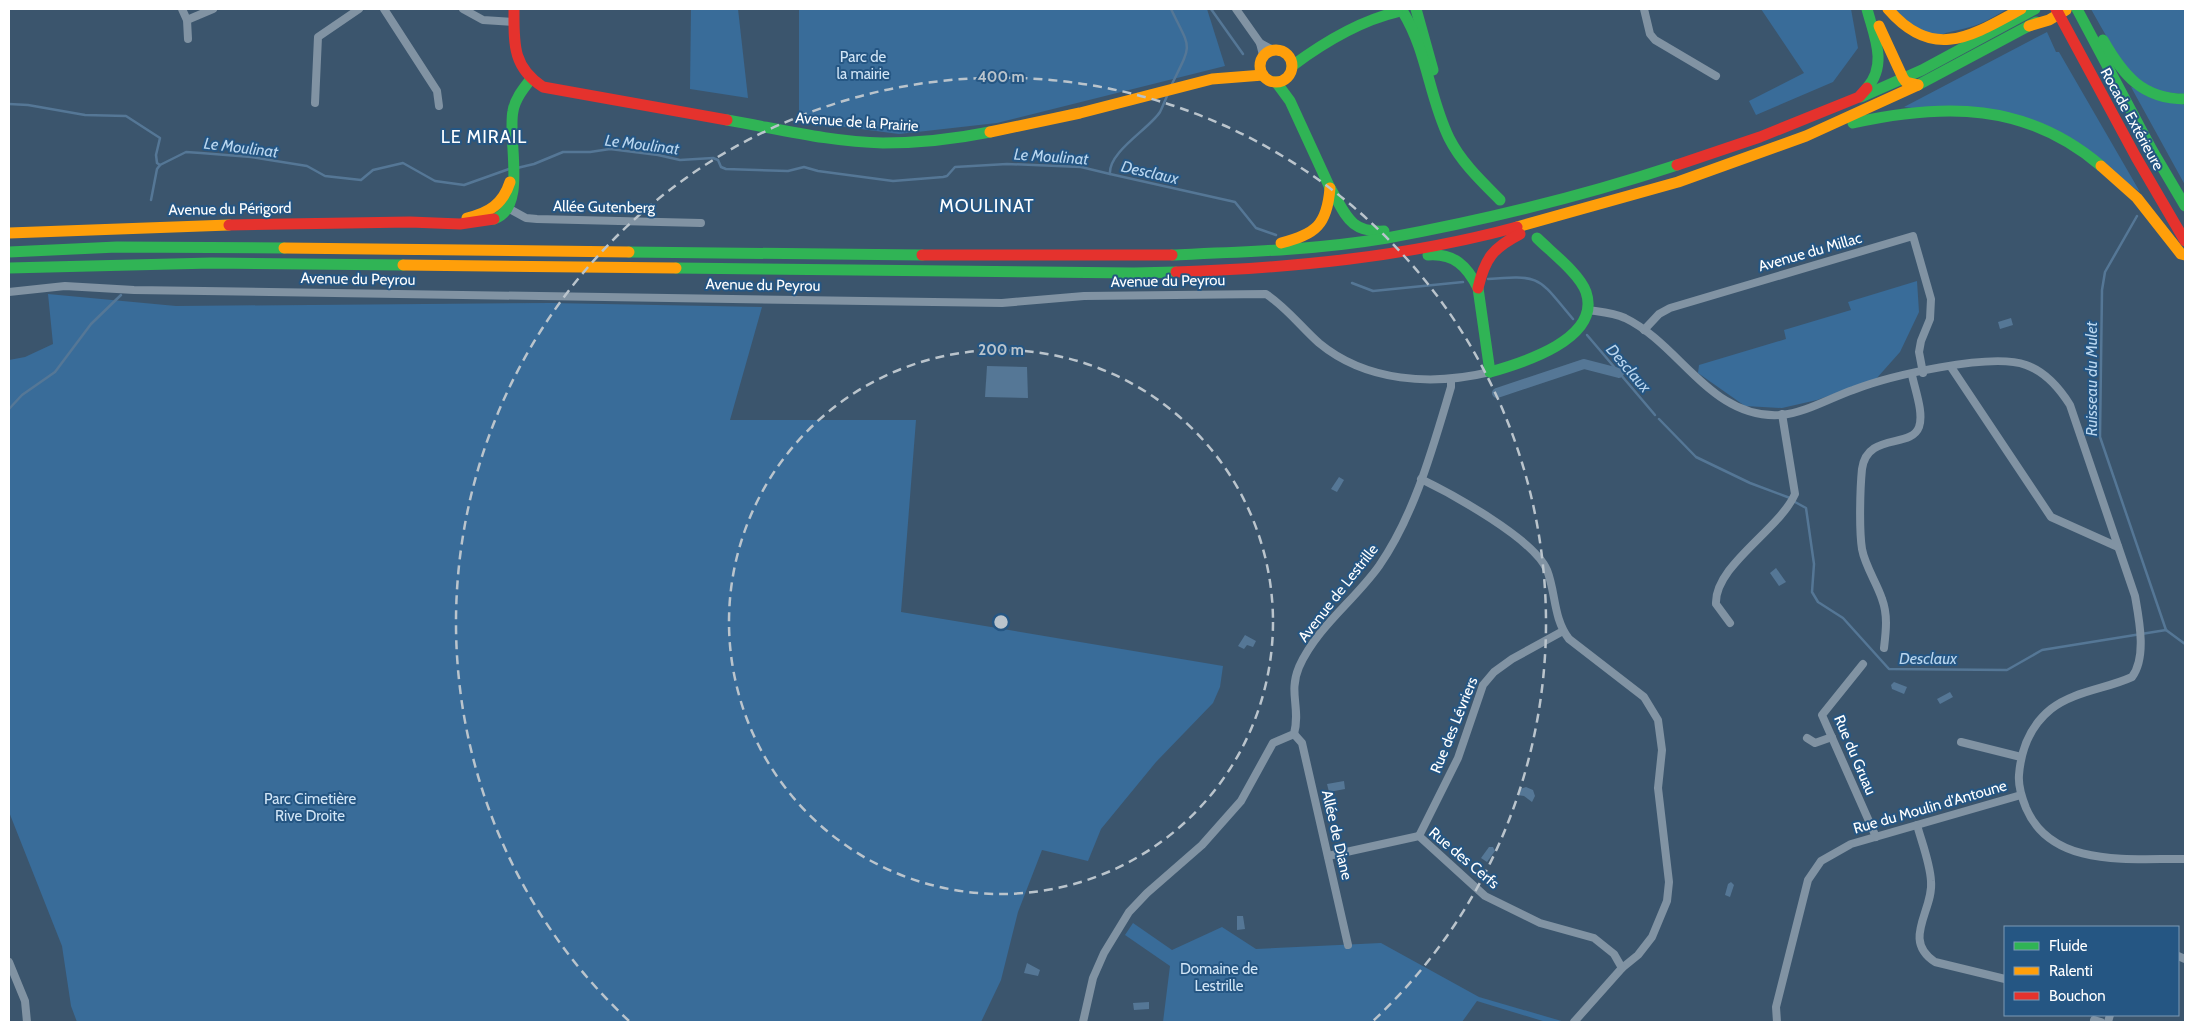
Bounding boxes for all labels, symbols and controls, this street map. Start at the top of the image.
park label: Parc de la mairie [836,48,890,83]
street label: Rocade Extérieure [2096,65,2168,174]
text: 400 m [978,68,1024,86]
street label: Avenue de la Prairie [795,109,920,135]
district label: LE MIRAIL [441,126,527,148]
water label: Le Moulinat [604,131,681,159]
water label: Le Moulinat [203,134,280,162]
water label: Le Moulinat [1013,144,1090,169]
water label: Desclaux [1119,157,1181,189]
district label: MOULINAT [939,195,1035,217]
street label: Allée Gutenberg [553,197,656,217]
street label: Avenue du Périgord [168,199,292,219]
street label: Avenue du Millac [1756,229,1864,275]
street label: Avenue du Peyrou [300,269,416,289]
street label: Avenue du Peyrou [1110,271,1226,291]
street label: Avenue du Peyrou [705,275,821,295]
water label: Ruisseau du Mulet [2082,320,2101,436]
water label: Desclaux [1602,340,1656,397]
text: 200 m [978,341,1024,359]
street label: Avenue de Lestrille [1294,540,1382,646]
centre of rings [992,613,1010,631]
water label: Desclaux [1899,649,1958,668]
street label: Rue des Lévriers [1426,674,1482,776]
street label: Rue du Gruau [1830,712,1880,798]
street label: Rue du Moulin d'Antoune [1851,776,2009,838]
street label: Allée de Diane [1318,788,1356,882]
park label: Parc Cimetière Rive Droite [264,790,356,825]
street label: Rue des Cerfs [1425,823,1503,893]
legend [2004,926,2179,1016]
text: Fluide [2049,937,2088,955]
park label: Domaine de Lestrille [1180,960,1258,995]
text: Ralenti [2049,962,2093,980]
text: Bouchon [2049,987,2106,1005]

